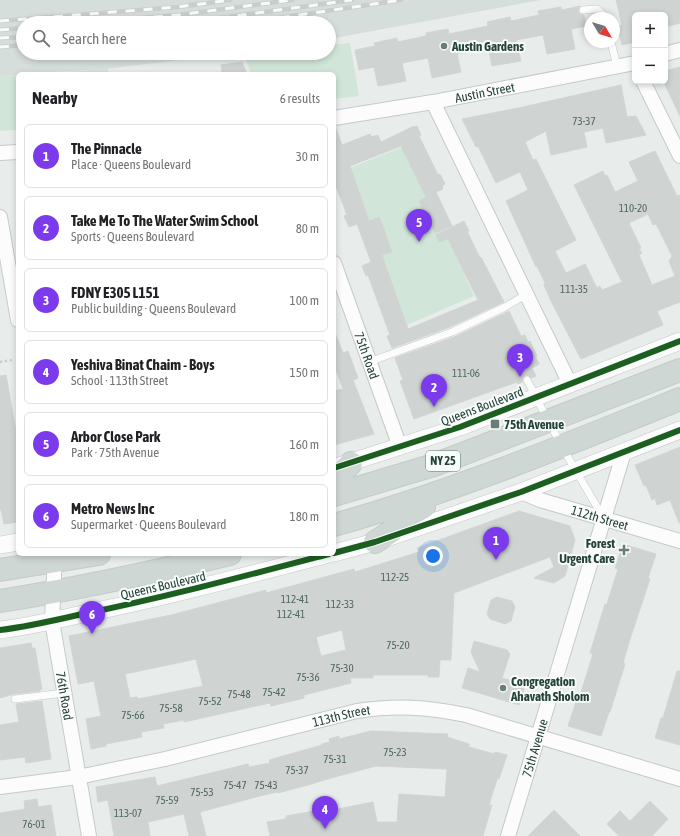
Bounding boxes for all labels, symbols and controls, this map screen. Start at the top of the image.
north arrow [584,12,620,48]
map controls [632,12,668,84]
button: + [632,12,668,48]
search box [16,16,336,60]
icon: search [30,27,52,49]
text: Search here [62,30,127,47]
place label: Austin Gardens [451,39,524,54]
marker: Austin Gardens [439,41,449,51]
button: − [632,48,668,84]
street label: Austin Street [454,79,516,106]
text: Nearby [32,88,78,108]
text: 6 results [280,91,320,106]
house number: 73-37 [572,115,596,127]
text: The Pinnacle [71,140,142,157]
text: 1 [43,149,49,164]
text: 30 m [296,149,319,164]
text: Place · Queens Boulevard [71,157,191,172]
house number: 110-20 [619,202,647,214]
pin: 5 [406,209,432,242]
text: Take Me To The Water Swim School [71,212,258,229]
text: 2 [43,221,49,236]
text: 80 m [296,221,319,236]
text: Sports · Queens Boulevard [71,229,194,244]
house number: 111-35 [560,283,588,295]
text: FDNY E305 L151 [71,284,160,301]
text: 3 [43,293,49,308]
text: 100 m [290,293,319,308]
text: Public building · Queens Boulevard [71,301,236,316]
street label: 75th Road [351,330,382,381]
pin: 3 [507,344,533,377]
text: Yeshiva Binat Chaim - Boys [71,356,214,373]
text: 4 [43,365,49,380]
text: 150 m [290,365,319,380]
house number: 111-06 [452,367,480,379]
text: School · 113th Street [71,373,168,388]
pin: 2 [421,374,447,407]
street label: Queens Boulevard [439,384,526,429]
place label: 75th Avenue [504,417,564,432]
marker: 75th Avenue [489,418,501,430]
text: Arbor Close Park [71,428,160,445]
text: 5 [43,437,49,452]
text: 160 m [290,437,319,452]
text: Park · 75th Avenue [71,445,159,460]
road number: NY 25 [426,451,460,471]
text: Metro News Inc [71,500,154,517]
street label: 112th Street [569,503,630,534]
text: 6 [43,509,49,524]
text: 180 m [290,509,319,524]
text: Supermarket · Queens Boulevard [71,517,227,532]
pin: 1 [483,527,509,560]
place label: Forest Urgent Care [559,536,615,566]
marker: Forest Urgent Care [618,544,630,556]
your location [423,546,443,566]
street label: Queens Boulevard [119,568,207,603]
house number: 112-25 [381,571,409,583]
house number: 112-41 [281,593,309,605]
house number: 112-33 [326,598,354,610]
pin: 6 [79,601,105,634]
house number: 112-41 [277,608,305,620]
house number: 75-20 [386,639,410,651]
house number: 75-30 [330,662,354,674]
street label: 76th Road [53,671,76,721]
house number: 75-36 [296,671,320,683]
place label: Congregation Ahavath Sholom [510,674,589,704]
marker: Congregation Ahavath Sholom [498,683,508,693]
house number: 75-42 [262,686,286,698]
house number: 75-48 [227,688,251,700]
house number: 75-52 [198,695,222,707]
house number: 75-58 [159,702,183,714]
street label: 113th Street [311,702,371,730]
house number: 75-66 [121,709,145,721]
street label: 75th Avenue [519,717,551,779]
house number: 75-23 [383,746,407,758]
house number: 75-31 [323,753,347,765]
house number: 75-37 [285,764,309,776]
house number: 75-47 [223,779,247,791]
house number: 75-43 [254,779,278,791]
house number: 75-53 [190,786,214,798]
house number: 75-59 [155,794,179,806]
pin: 4 [312,796,338,829]
house number: 113-07 [114,807,142,819]
house number: 76-01 [22,818,46,830]

